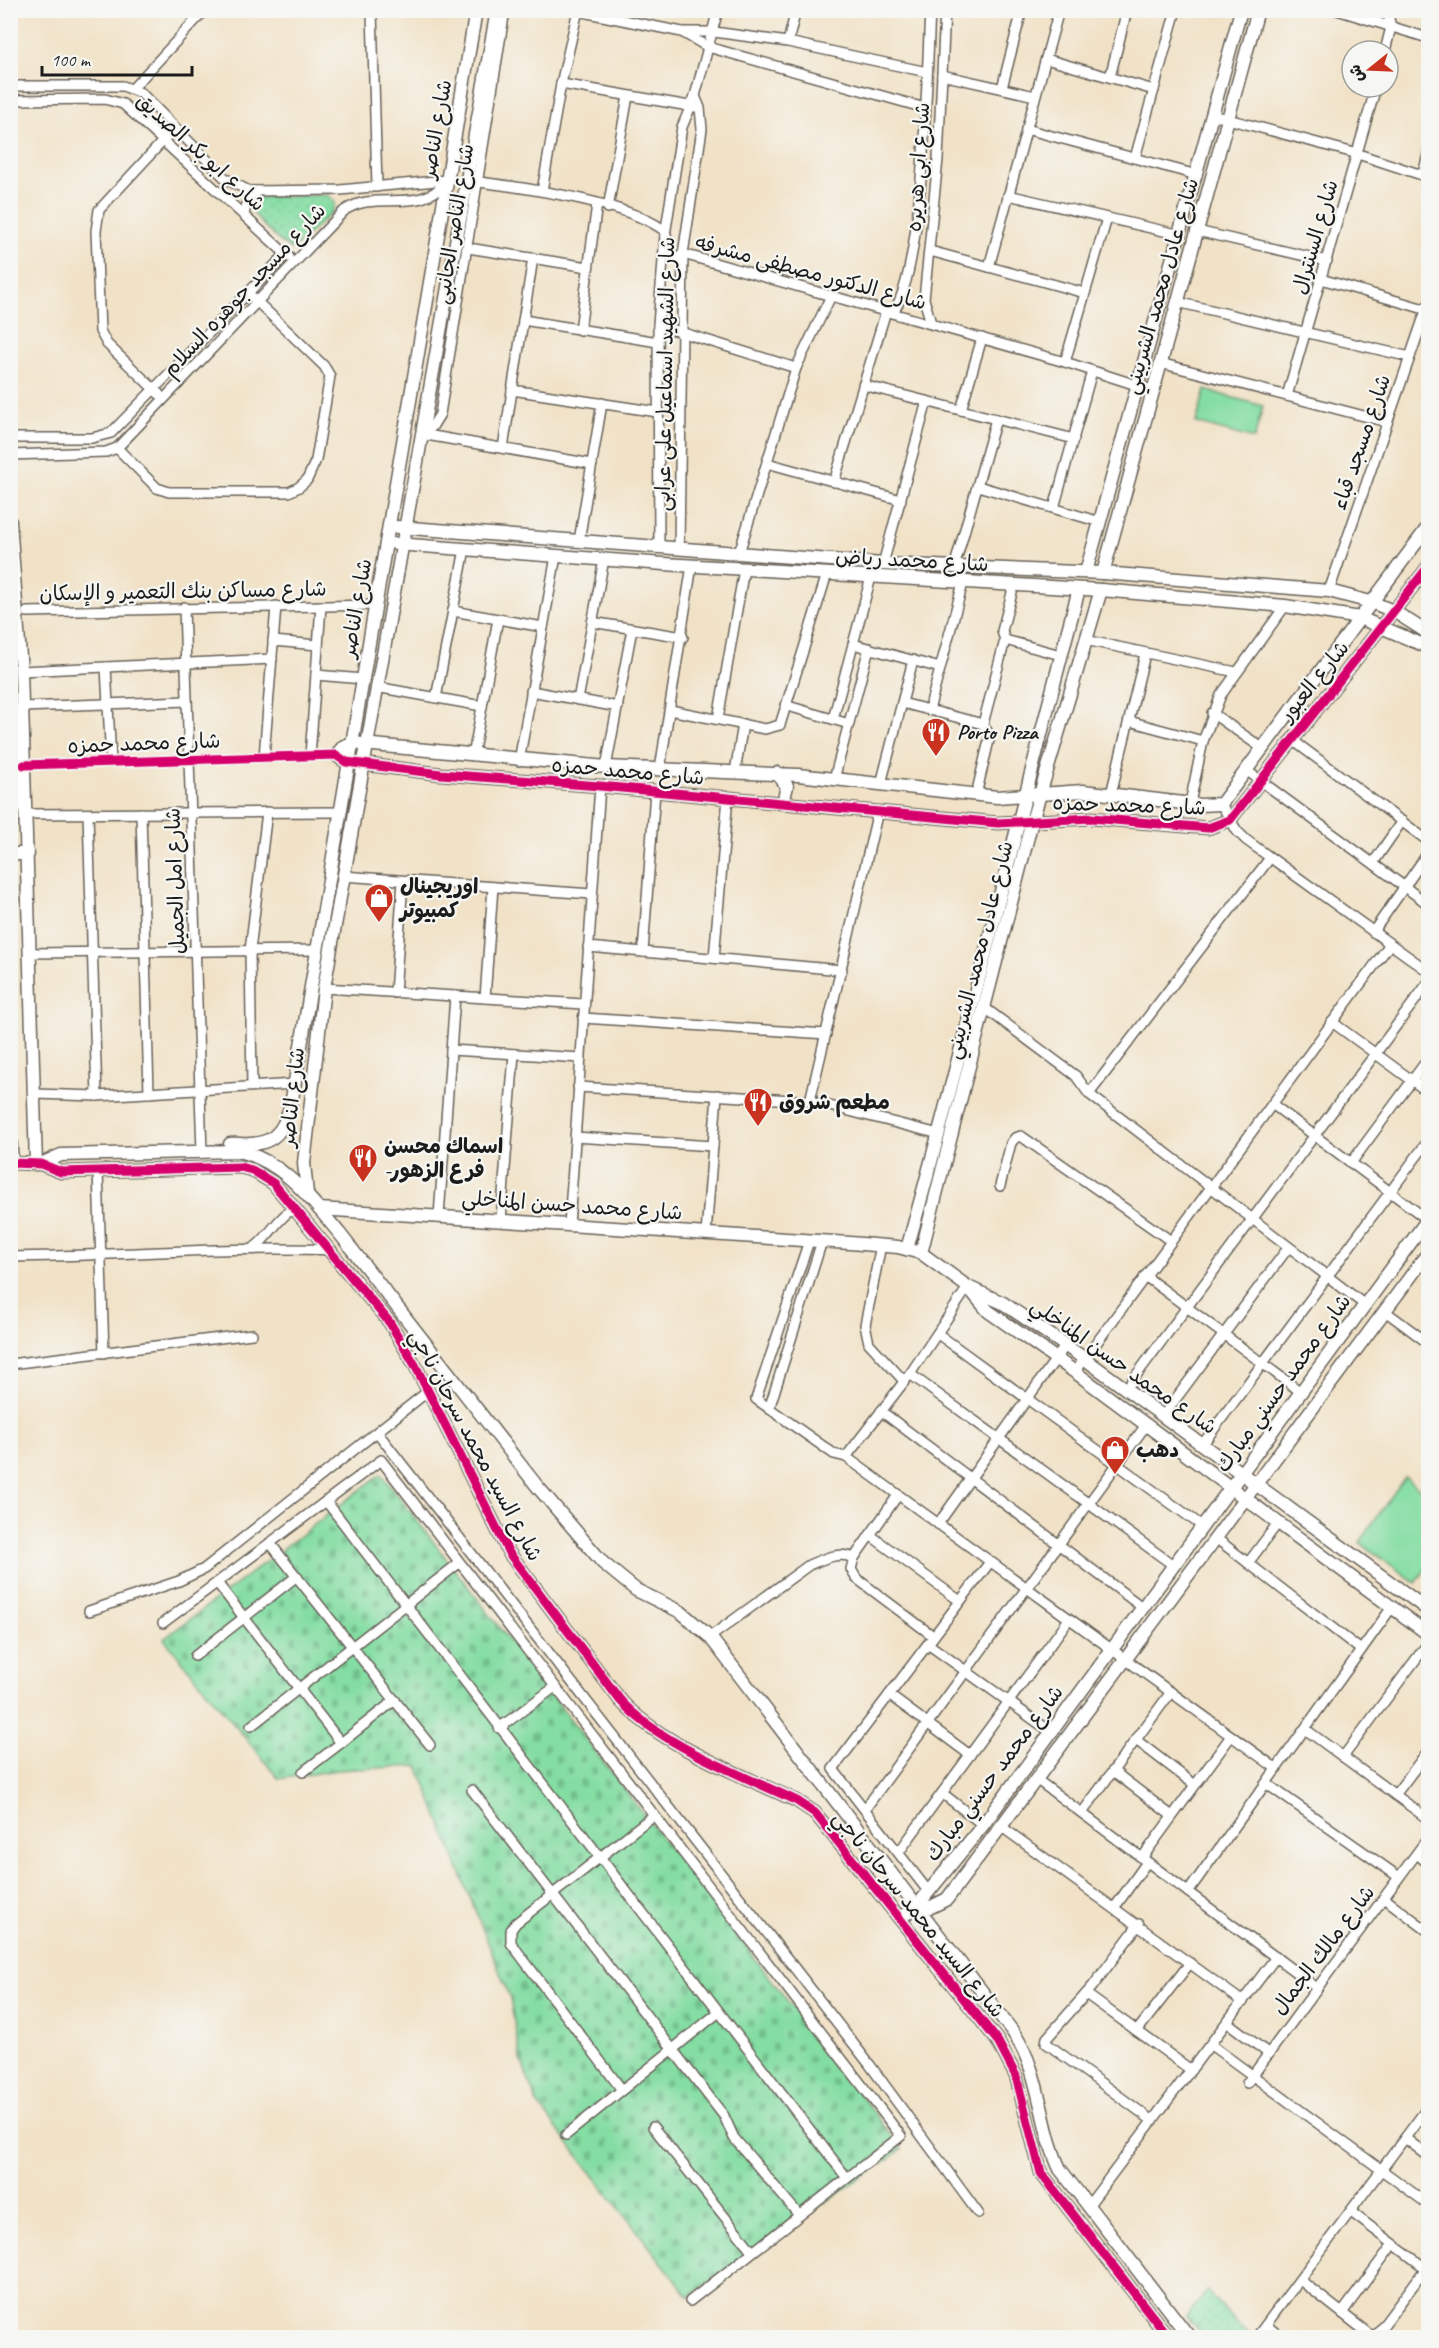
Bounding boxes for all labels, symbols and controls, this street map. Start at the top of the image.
scale bar [42,39,192,77]
north arrow [1340,39,1400,99]
text: 100 m [51,49,92,71]
text: ش [1344,62,1369,85]
street label: شارع الناصر [414,78,459,183]
street label: شارع ابو بكر الصديق [130,87,271,218]
street label: شارع ابى هريره [901,101,937,233]
street label: شارع الناصر الجانبى [428,142,482,307]
street label: شارع عادل محمد الشربيني [1118,175,1210,399]
street label: شارع السنترال [1286,176,1346,298]
street label: شارع مسجد جوهره السلام [157,198,333,384]
street label: شارع الدكتور مصطفى مشرفه [692,229,929,317]
street label: شارع الشهيد اسماعيل على عرابى [650,236,682,512]
street label: شارع مسجد قباء [1326,371,1398,514]
street label: شارع محمد رياض [835,543,989,579]
street label: شارع الناصر [334,557,379,662]
street label: شارع مساكن بنك التعمير و الإسكان [39,575,327,609]
street label: شارع العبور [1272,635,1356,730]
restaurant icon: Porto Pizza [920,716,952,758]
place label: Porto Pizza [957,719,1039,745]
street label: شارع محمد حمزه [67,727,221,761]
street label: شارع محمد حمزه [550,751,706,793]
street label: شارع محمد حمزه [1052,789,1206,823]
street label: شارع امل الجميل [159,807,193,955]
street label: شارع عادل محمد الشربيني [939,838,1025,1063]
place label: اوريجينال كمبيوتر [398,873,478,924]
shop icon: اوريجينال كمبيوتر [363,882,395,924]
street label: شارع الناصر [274,1046,312,1150]
restaurant icon: مطعم شروق [742,1086,774,1128]
place label: مطعم شروق [779,1089,890,1118]
place label: اسماك محسن -فرع الزهور [384,1133,503,1184]
restaurant icon: اسماك محسن -فرع الزهور [347,1142,379,1184]
street label: شارع محمد حسن المناخلي [460,1184,683,1232]
street label: شارع محمد حسني مبارك [1210,1289,1361,1481]
street label: شارع محمد حسن المناخلي [1022,1292,1222,1445]
street label: شارع السيد محمد سرحان ناجي [398,1325,548,1568]
shop icon: دهب [1099,1434,1131,1476]
place label: دهب [1136,1437,1179,1463]
street label: شارع محمد حسني مبارك [919,1680,1074,1870]
street label: شارع السيد محمد سرحان ناجي [823,1805,1011,2027]
street label: شارع مالك الجمال [1266,1880,1382,2021]

